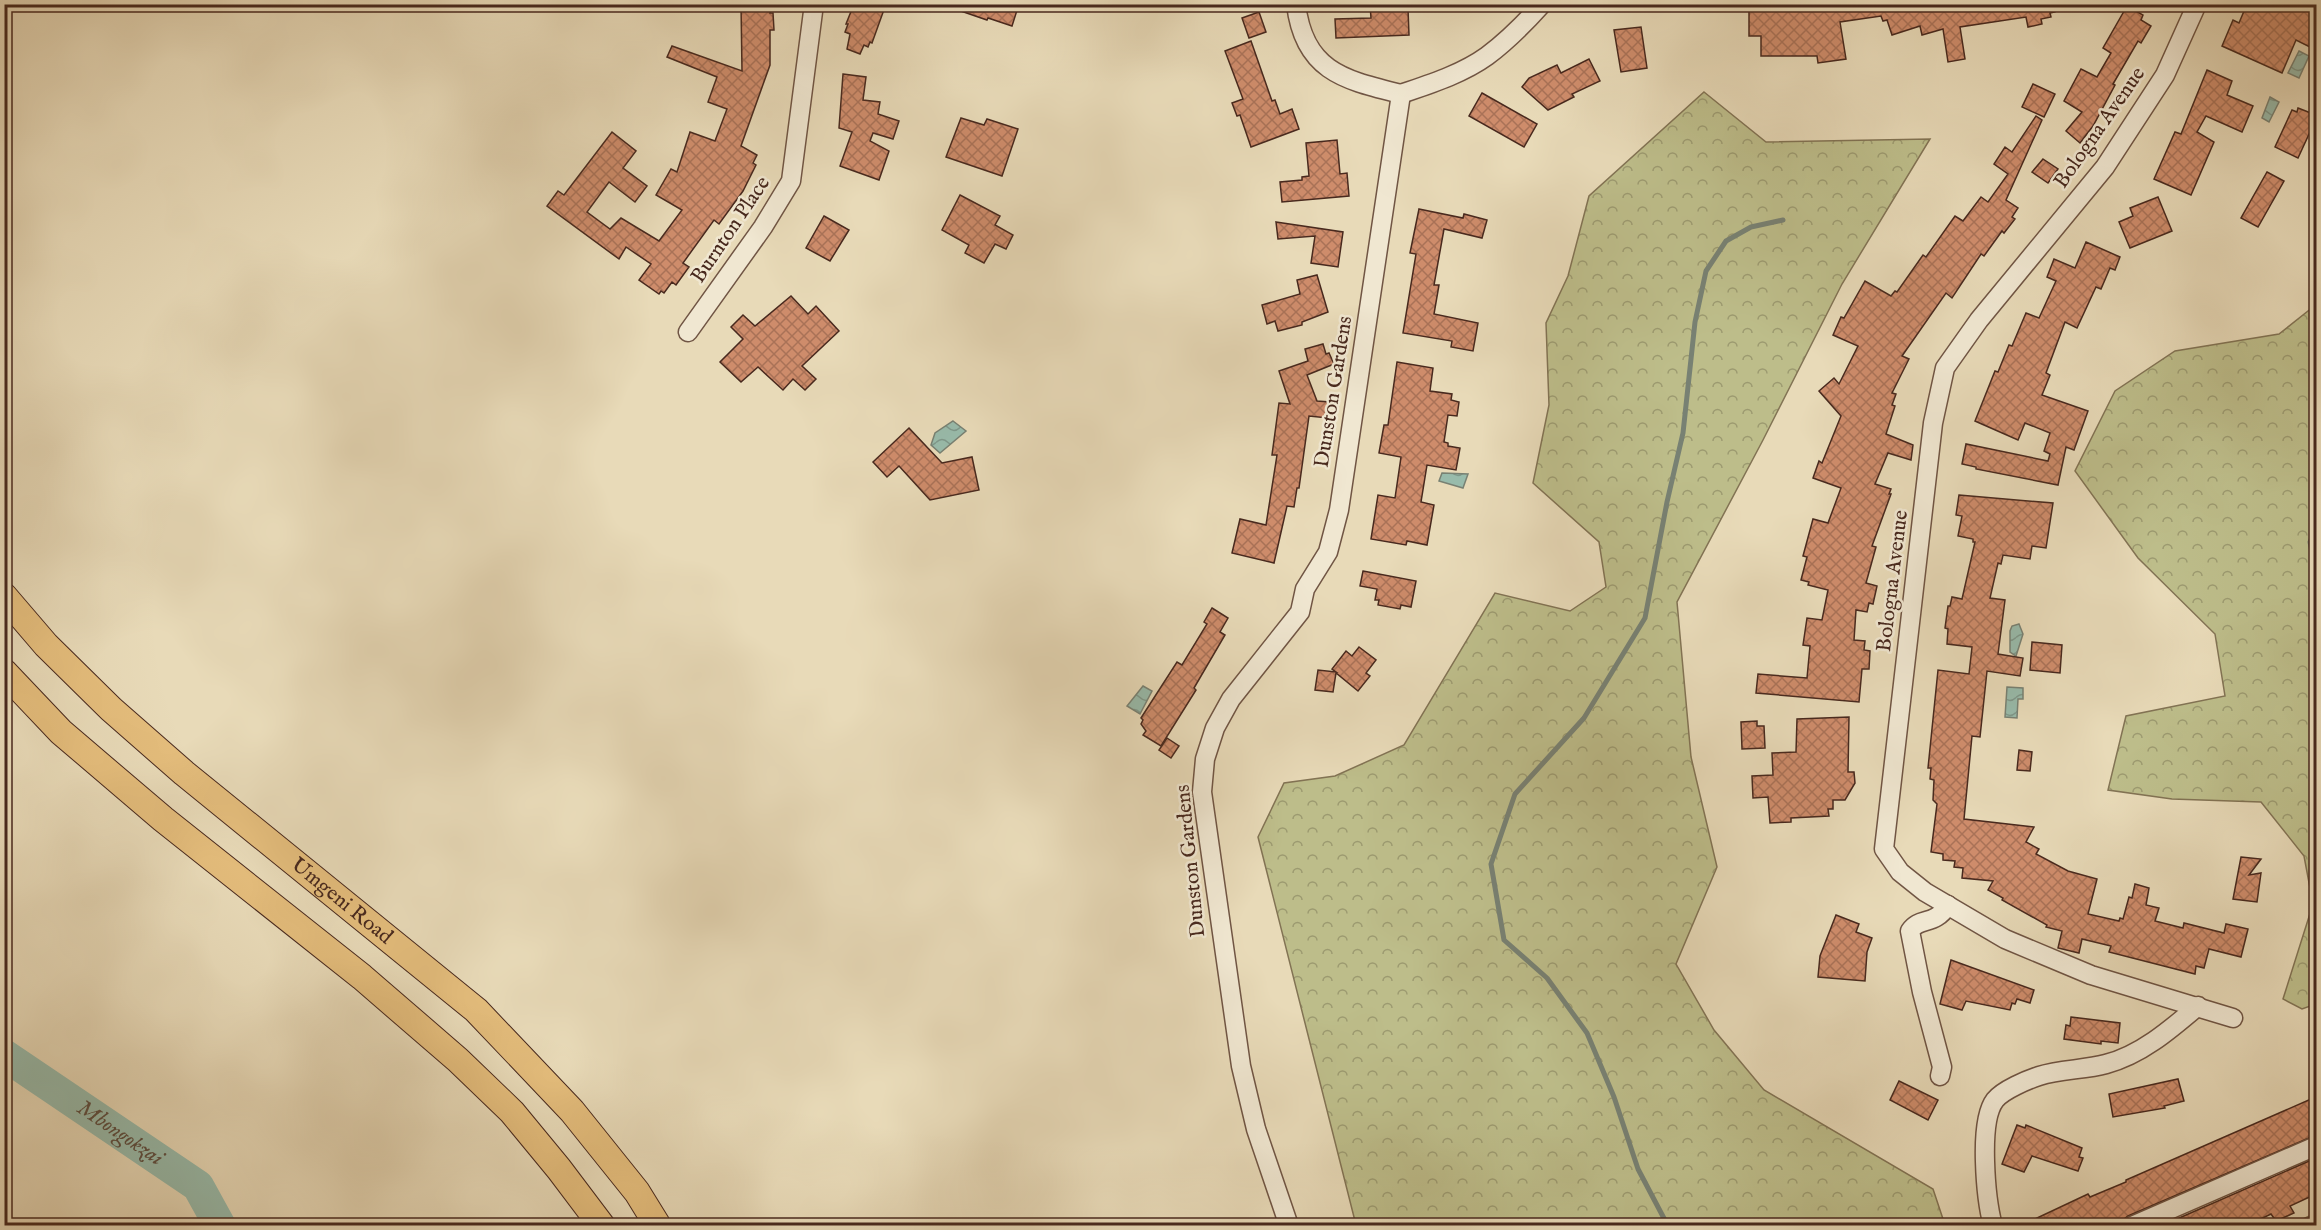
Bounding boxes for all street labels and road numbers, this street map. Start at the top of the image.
street label: Bologna Avenue [2048,62,2152,194]
street label: Burnton Place [685,171,777,289]
street label: Dunston Gardens [1309,314,1359,470]
street label: Bologna Avenue [1871,508,1915,653]
street label: Dunston Gardens [1170,783,1212,939]
street label: Umgeni Road [285,852,399,951]

